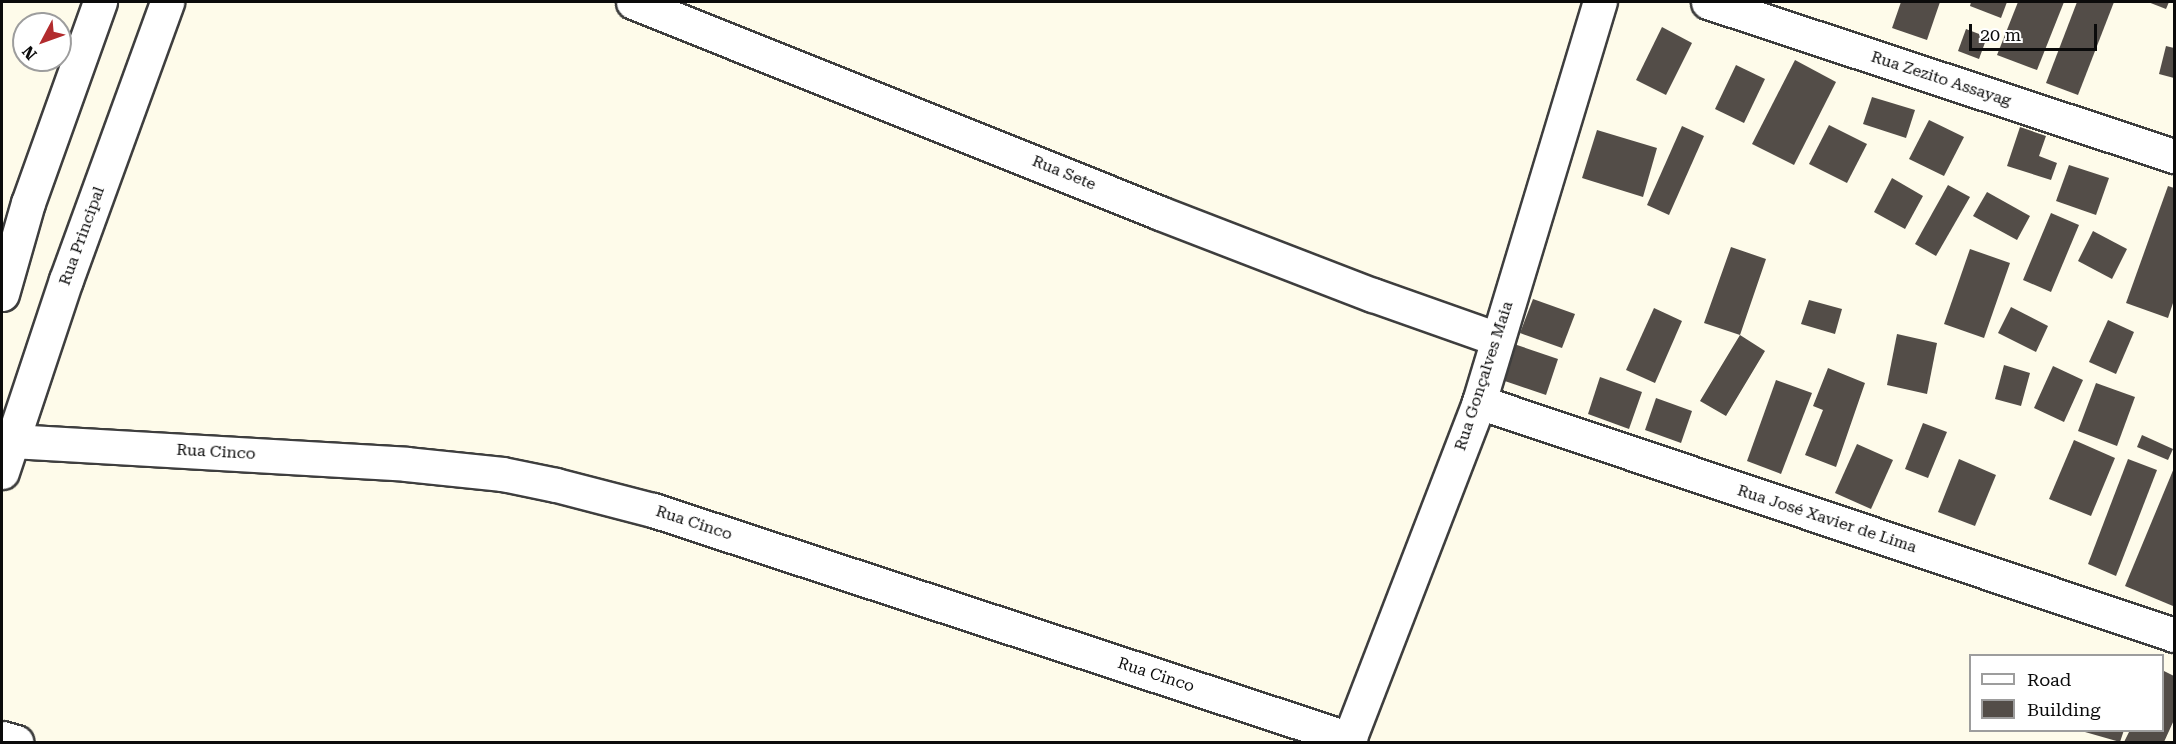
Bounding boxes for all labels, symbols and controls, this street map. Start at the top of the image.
north arrow [12,12,72,72]
scale bar [1972,12,2100,50]
text: 20 m [1980,24,2021,45]
text: N [18,42,41,64]
street label: Rua Zezito Assayag [1869,47,2013,111]
street label: Rua Sete [1029,152,1099,194]
street label: Rua Principal [55,184,109,288]
street label: Rua Gonçalves Maia [1451,299,1517,453]
street label: Rua Cinco [176,440,256,464]
street label: Rua José Xavier de Lima [1735,481,1919,557]
street label: Rua Cinco [653,502,735,544]
street label: Rua Cinco [1115,654,1197,696]
legend [1969,654,2164,732]
text: Road [2027,669,2071,690]
text: Building [2027,699,2101,720]

